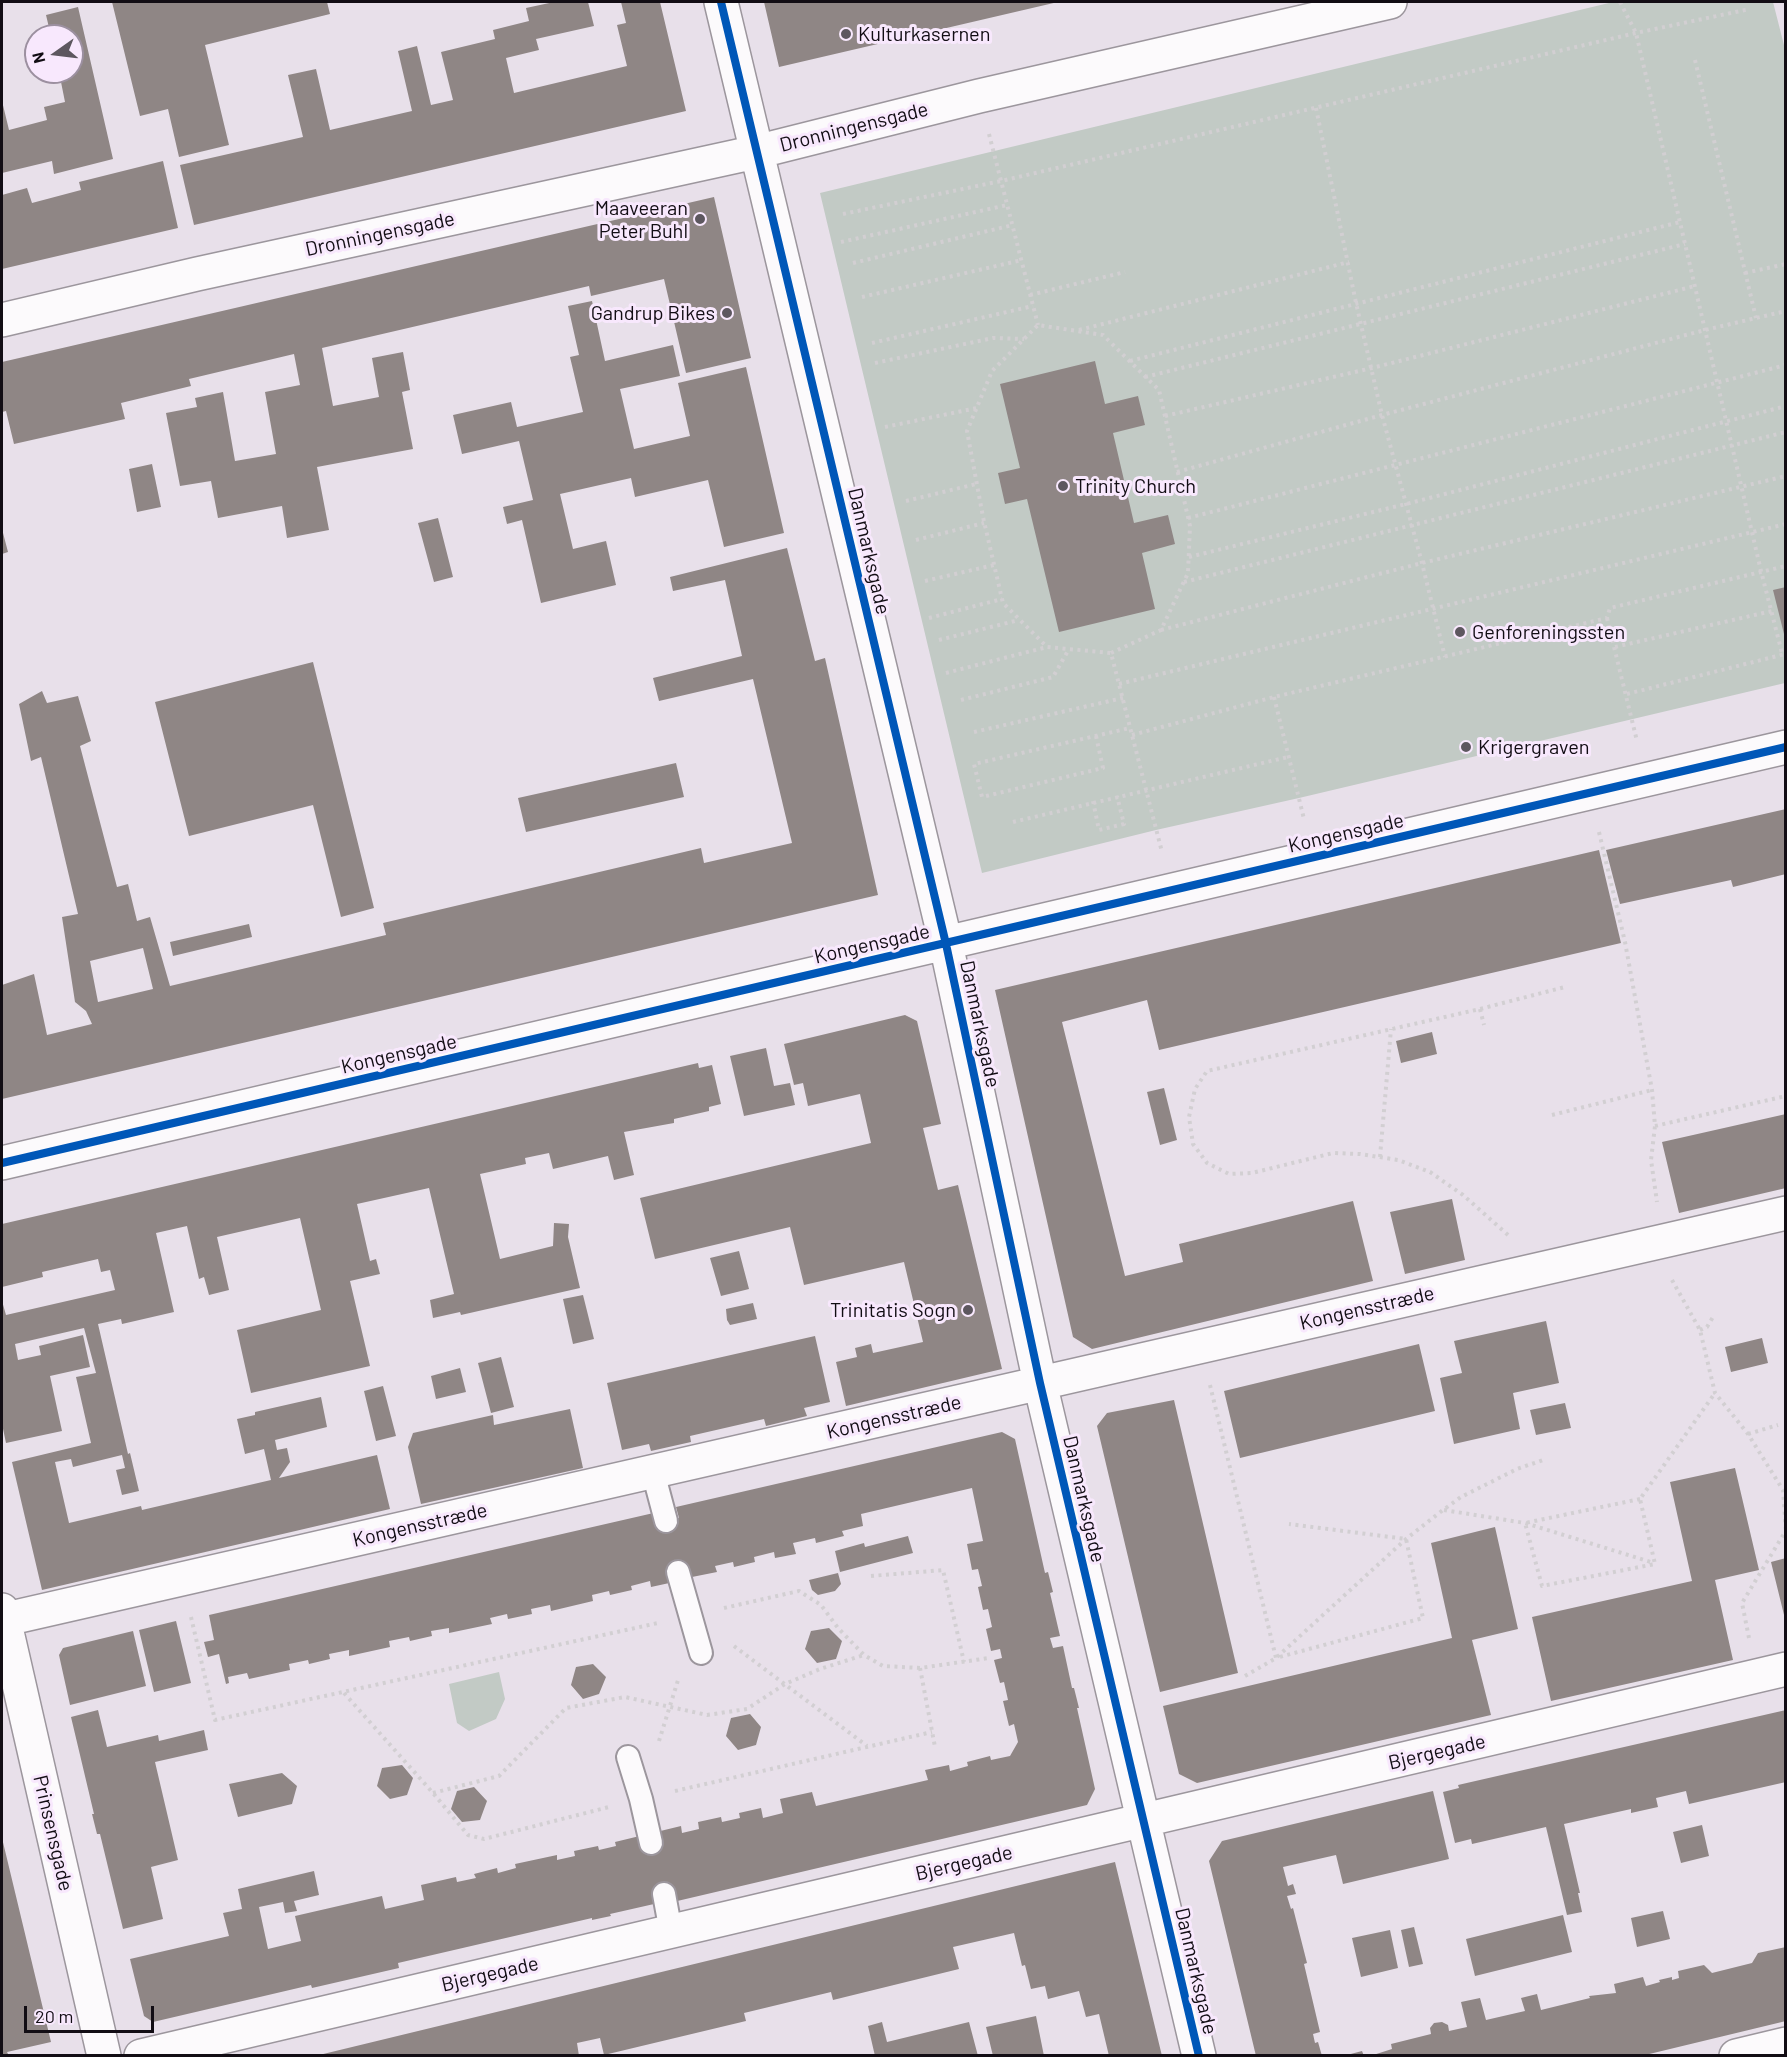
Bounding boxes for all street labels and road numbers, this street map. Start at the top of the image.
street label: Dronningensgade [777,97,931,157]
street label: Dronningensgade [303,206,457,262]
street label: Danmarksgade [843,485,895,617]
street label: Kongensgade [1286,808,1406,858]
street label: Kongensgade [812,919,932,969]
street label: Danmarksgade [955,958,1005,1090]
street label: Kongensgade [339,1029,459,1079]
street label: Kongensstræde [1297,1281,1437,1335]
street label: Kongensstræde [824,1390,964,1444]
street label: Danmarksgade [1058,1433,1110,1565]
street label: Kongensstræde [350,1498,490,1552]
street label: Bjergegade [1386,1729,1488,1775]
street label: Prinsensgade [28,1773,78,1893]
street label: Bjergegade [913,1840,1015,1886]
street label: Danmarksgade [1170,1905,1222,2037]
street label: Bjergegade [439,1951,541,1997]

